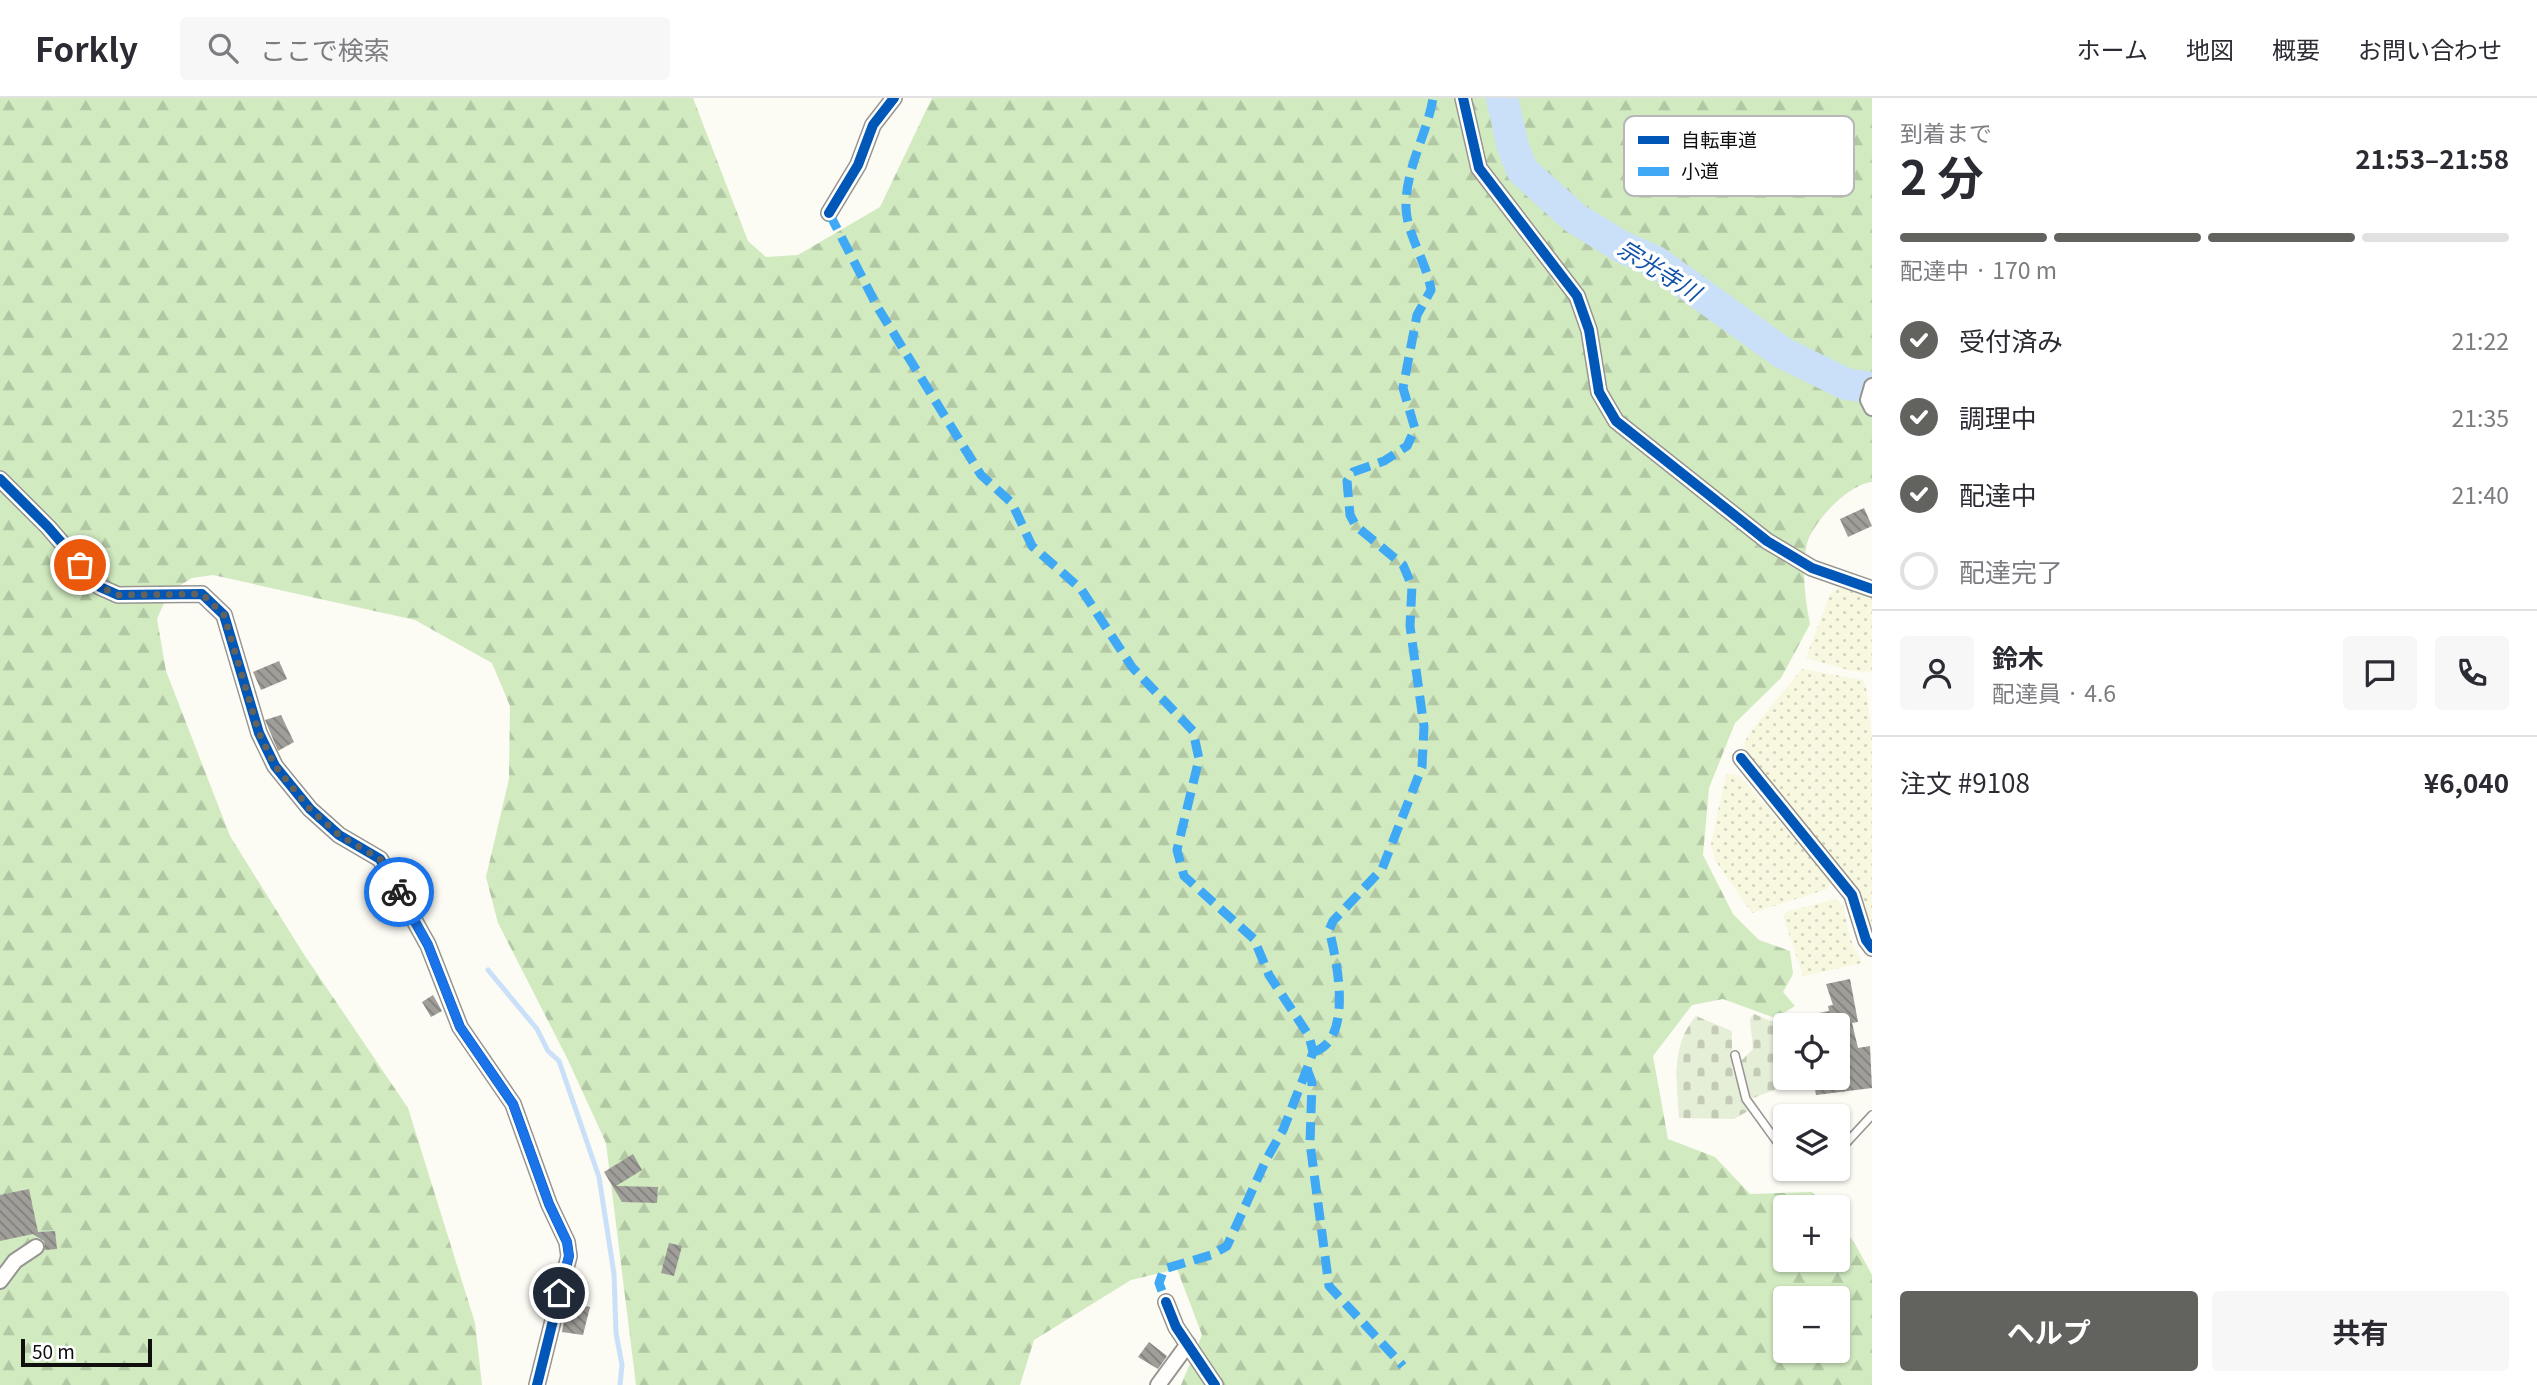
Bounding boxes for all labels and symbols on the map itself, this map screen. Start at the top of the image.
legend [1624,116,1854,196]
text: 自転車道 [1681,125,1757,152]
text: 小道 [1681,156,1719,183]
water label: 宗光寺川 [1612,230,1711,309]
pin [50,535,110,595]
courier [364,857,434,927]
pin [529,1263,589,1323]
scale bar [21,1336,152,1368]

